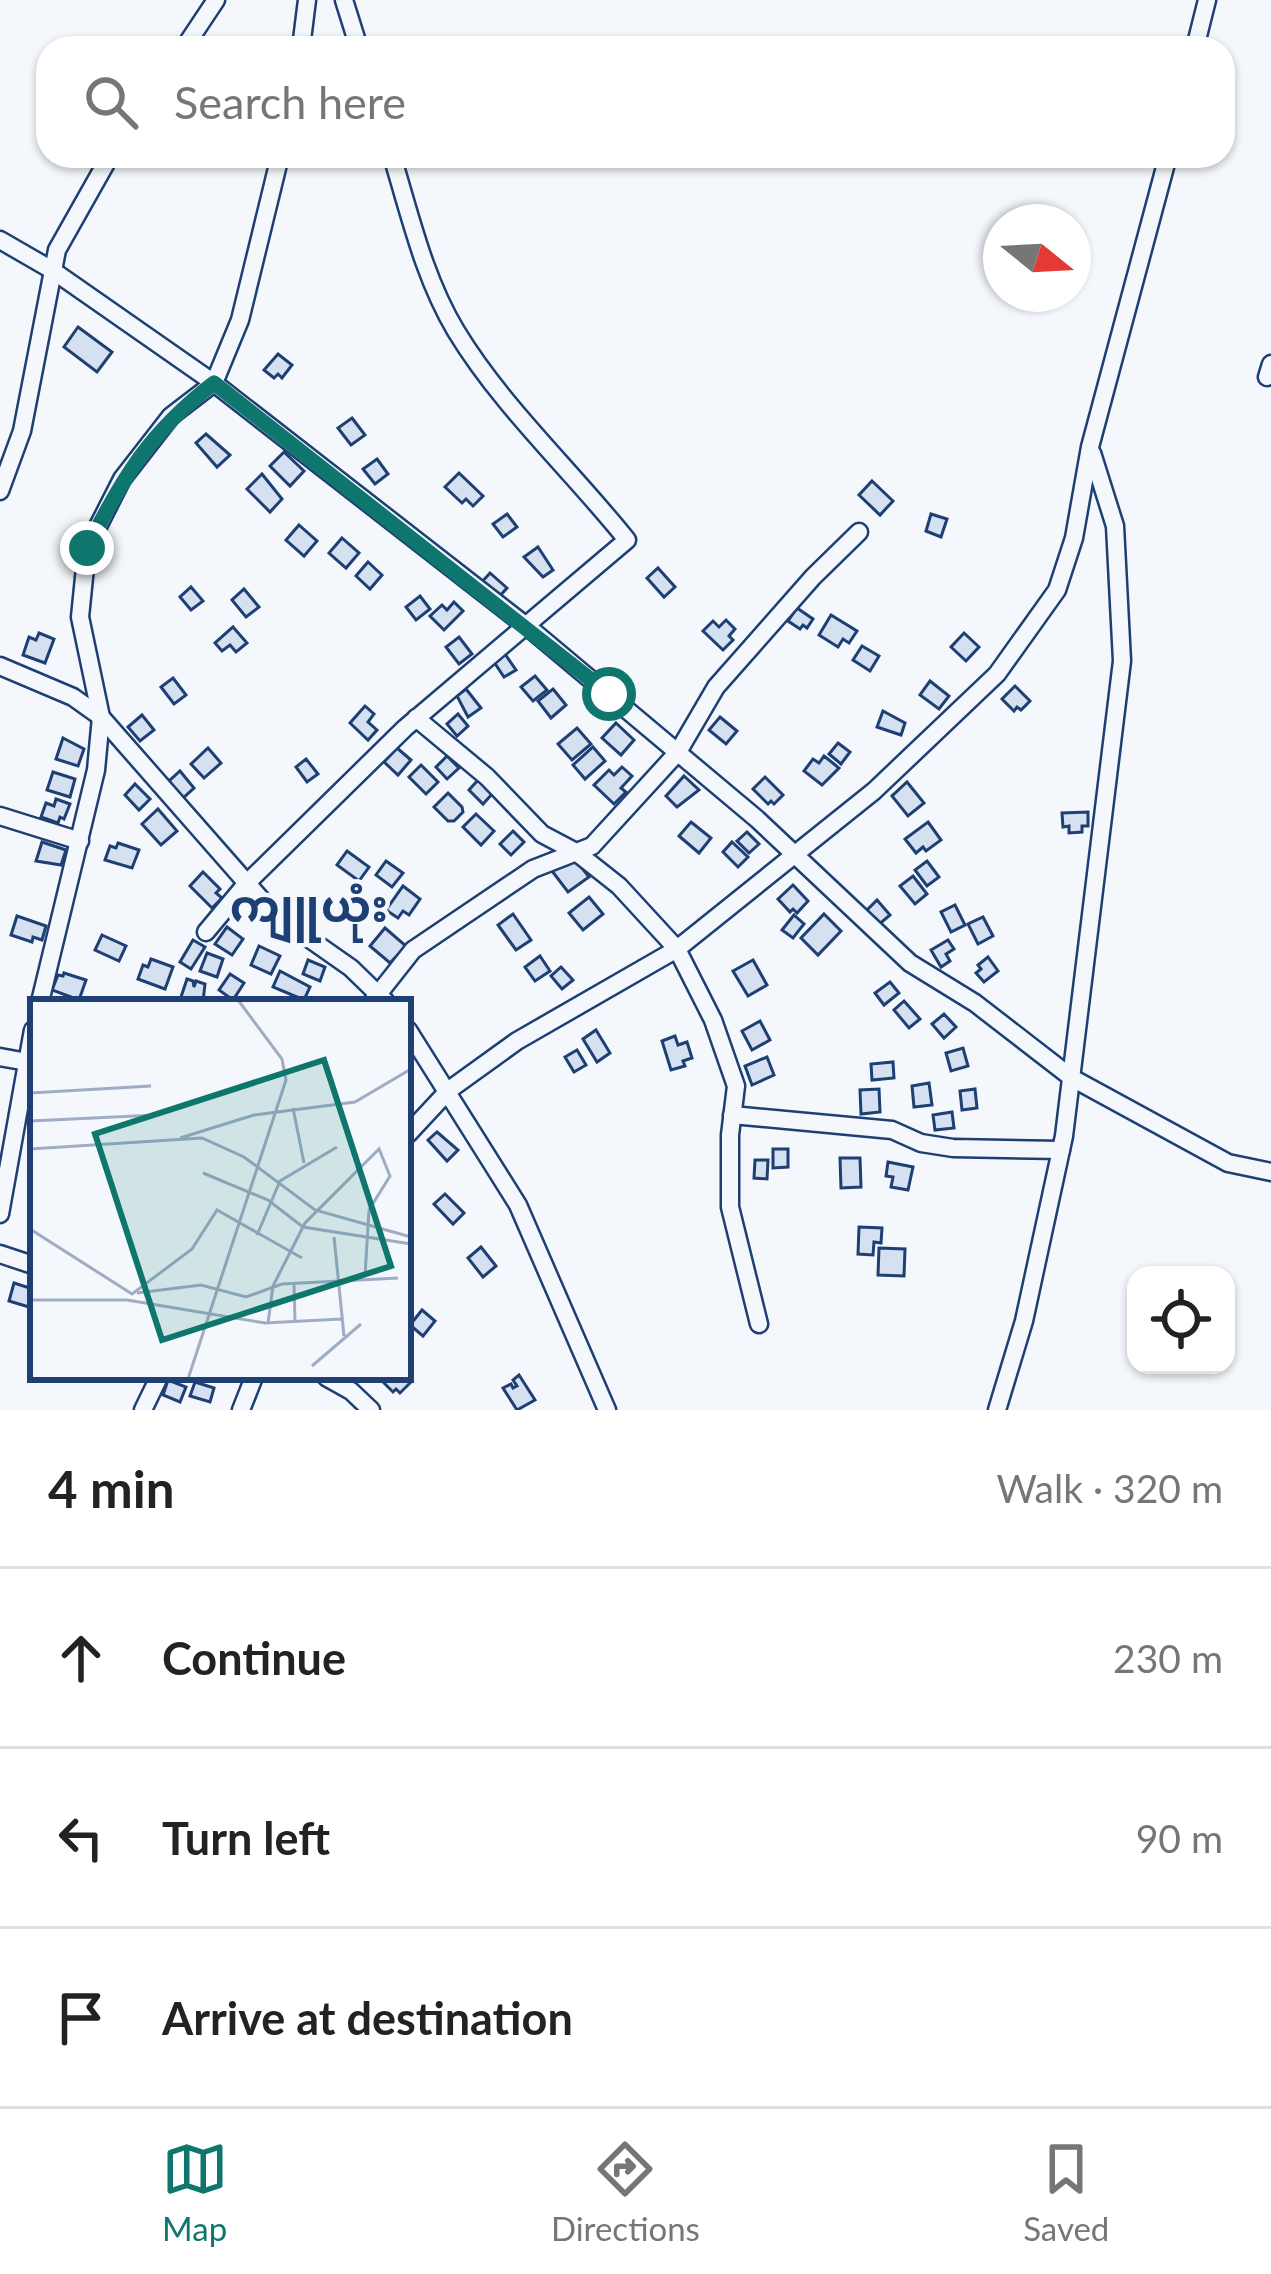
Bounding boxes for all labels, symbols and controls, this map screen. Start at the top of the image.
search box [36,36,1235,168]
icon: search [78,69,144,135]
text: Search here [174,75,406,129]
north arrow [983,204,1091,312]
route end [60,521,114,575]
route start [582,667,636,721]
district label: ကျူယုံး [230,878,388,944]
inset map [30,999,411,1380]
map controls [1127,1266,1235,1374]
button: locate [1127,1266,1235,1374]
text: 4 min [48,1458,174,1519]
text: Walk · 320 m [996,1465,1223,1511]
icon: ahead [48,1625,114,1691]
text: Continue [162,1631,346,1685]
text: 230 m [1113,1635,1223,1681]
icon: left [48,1805,114,1871]
text: Turn left [162,1811,330,1865]
text: 90 m [1136,1815,1223,1861]
icon: arrive [48,1985,114,2051]
text: Arrive at destination [162,1991,573,2045]
tab: Map [162,2136,228,2248]
tab: Directions [551,2136,700,2248]
tab: Saved [1023,2136,1109,2248]

